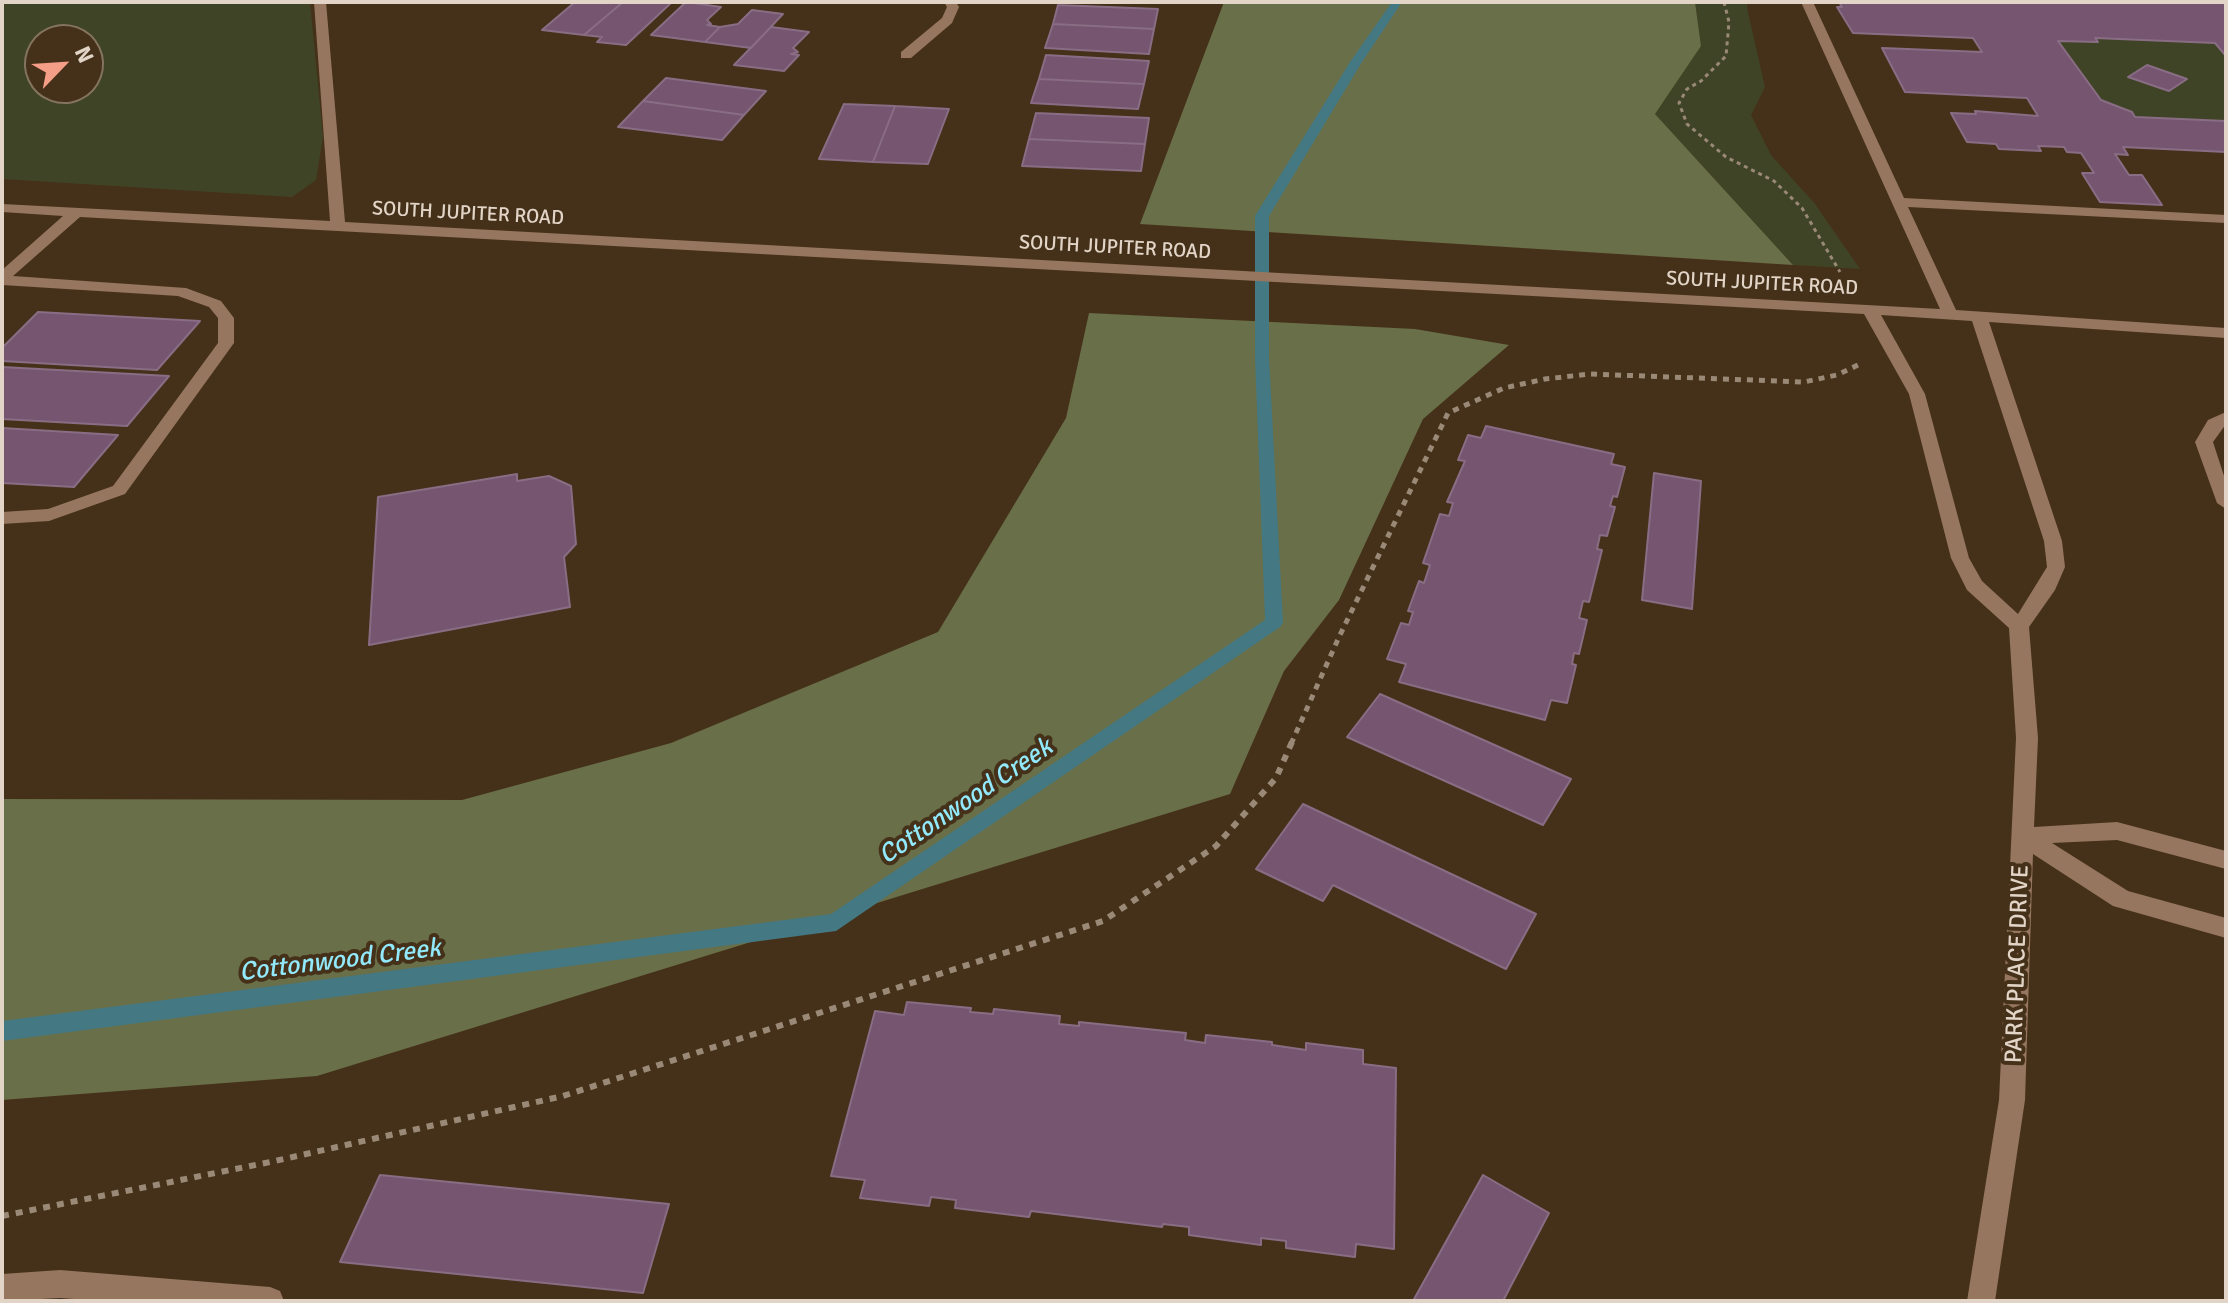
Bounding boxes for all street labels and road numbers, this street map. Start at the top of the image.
street label: SOUTH JUPITER ROAD [371,197,565,231]
street label: SOUTH JUPITER ROAD [1018,231,1212,265]
street label: SOUTH JUPITER ROAD [1665,267,1859,301]
street label: PARK PLACE DRIVE [2000,864,2036,1064]

